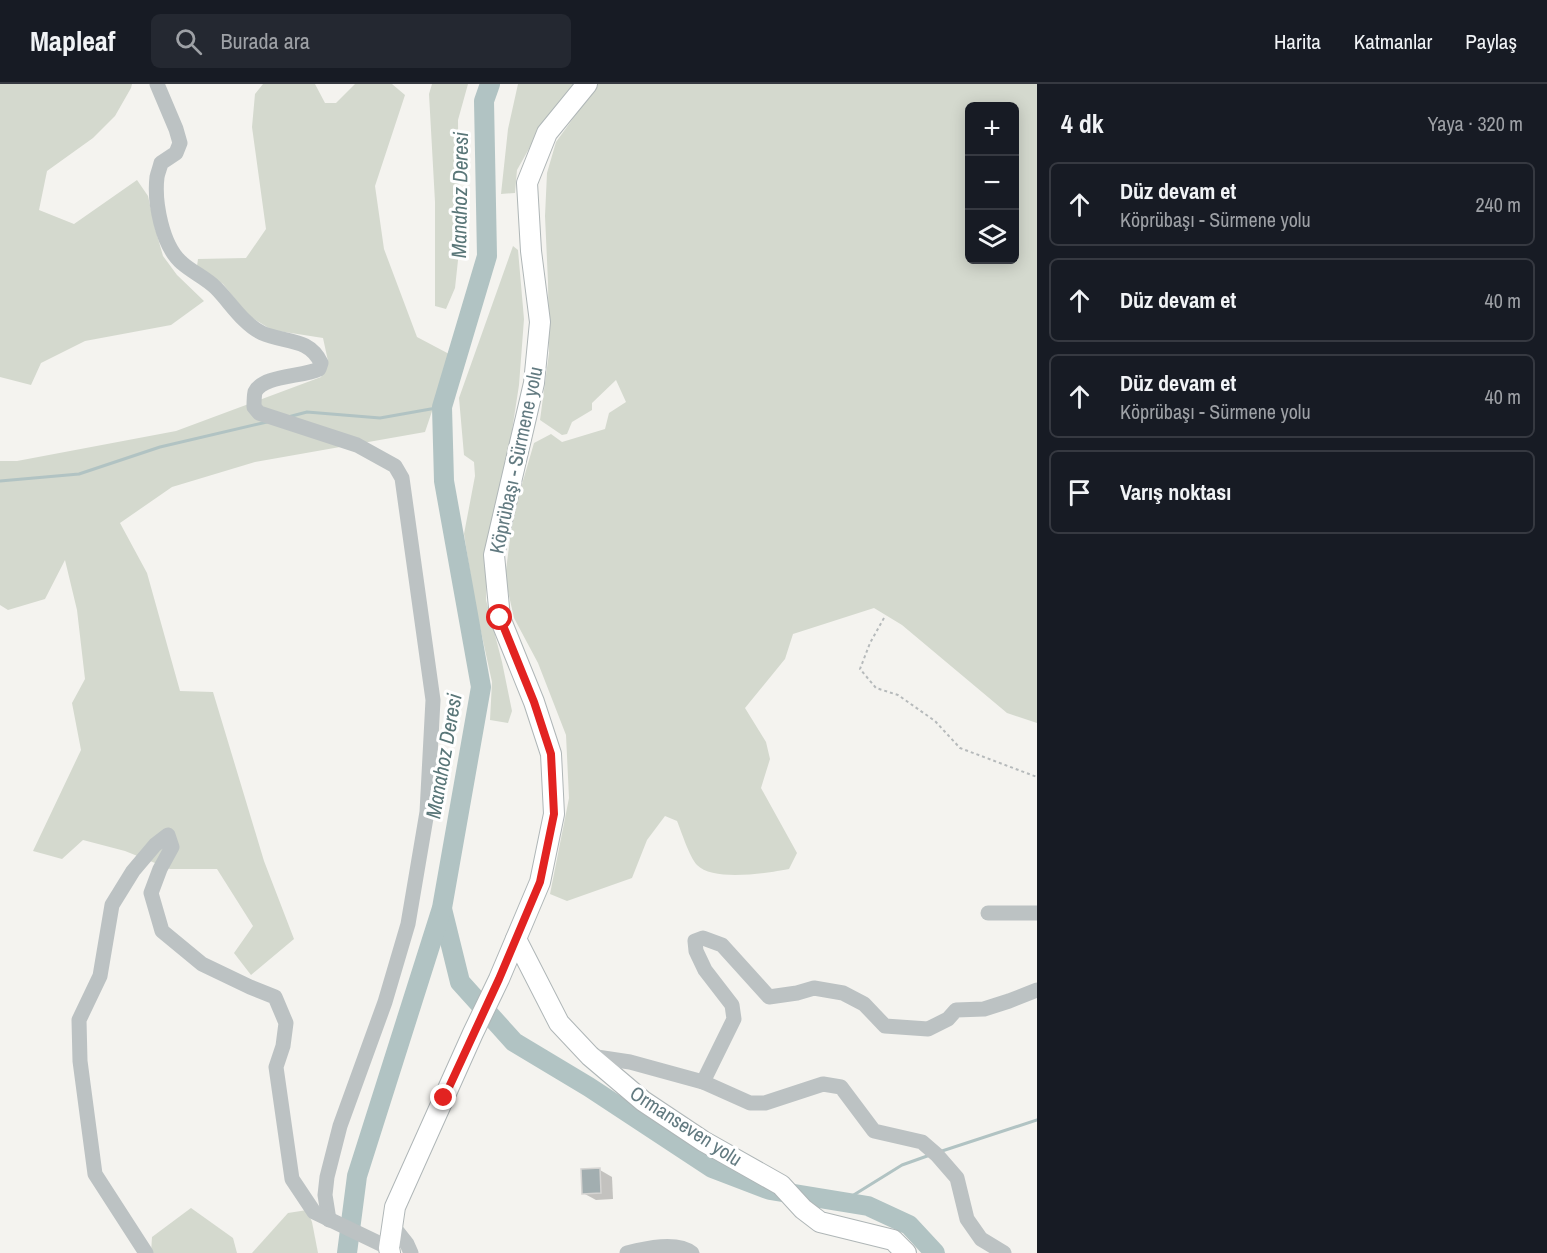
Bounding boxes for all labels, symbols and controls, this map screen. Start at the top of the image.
search box [151,14,571,68]
text: Mapleaf [30,22,115,60]
icon: search [172,25,205,58]
text: Burada ara [220,26,310,56]
text: Harita [1274,27,1321,56]
text: Katmanlar [1354,27,1432,56]
text: Paylaş [1465,27,1517,56]
map controls [965,102,1019,264]
button: + [965,102,1019,156]
text: 4 dk [1061,106,1104,141]
text: Yaya · 320 m [1428,110,1523,137]
water label: Manahoz Deresi [444,131,475,258]
button: − [965,156,1019,210]
text: Düz devam et [1120,176,1236,206]
icon: ahead [1063,188,1096,221]
text: 240 m [1475,191,1521,218]
text: Köprübaşı - Sürmene yolu [1120,206,1311,233]
button: layers [965,210,1019,264]
icon: ahead [1063,284,1096,317]
text: Düz devam et [1120,285,1236,315]
text: 40 m [1485,287,1521,314]
street label: Köprübaşı - Sürmene yolu [482,364,549,556]
text: Düz devam et [1120,368,1236,398]
icon: ahead [1063,380,1096,413]
text: 40 m [1485,383,1521,410]
text: Köprübaşı - Sürmene yolu [1120,398,1311,425]
icon: arrive [1063,476,1096,509]
text: Varış noktası [1120,477,1231,507]
route start [486,604,512,630]
water label: Manahoz Deresi [418,691,469,821]
street label: Ormanseven yolu [625,1079,748,1172]
route end [430,1084,456,1110]

